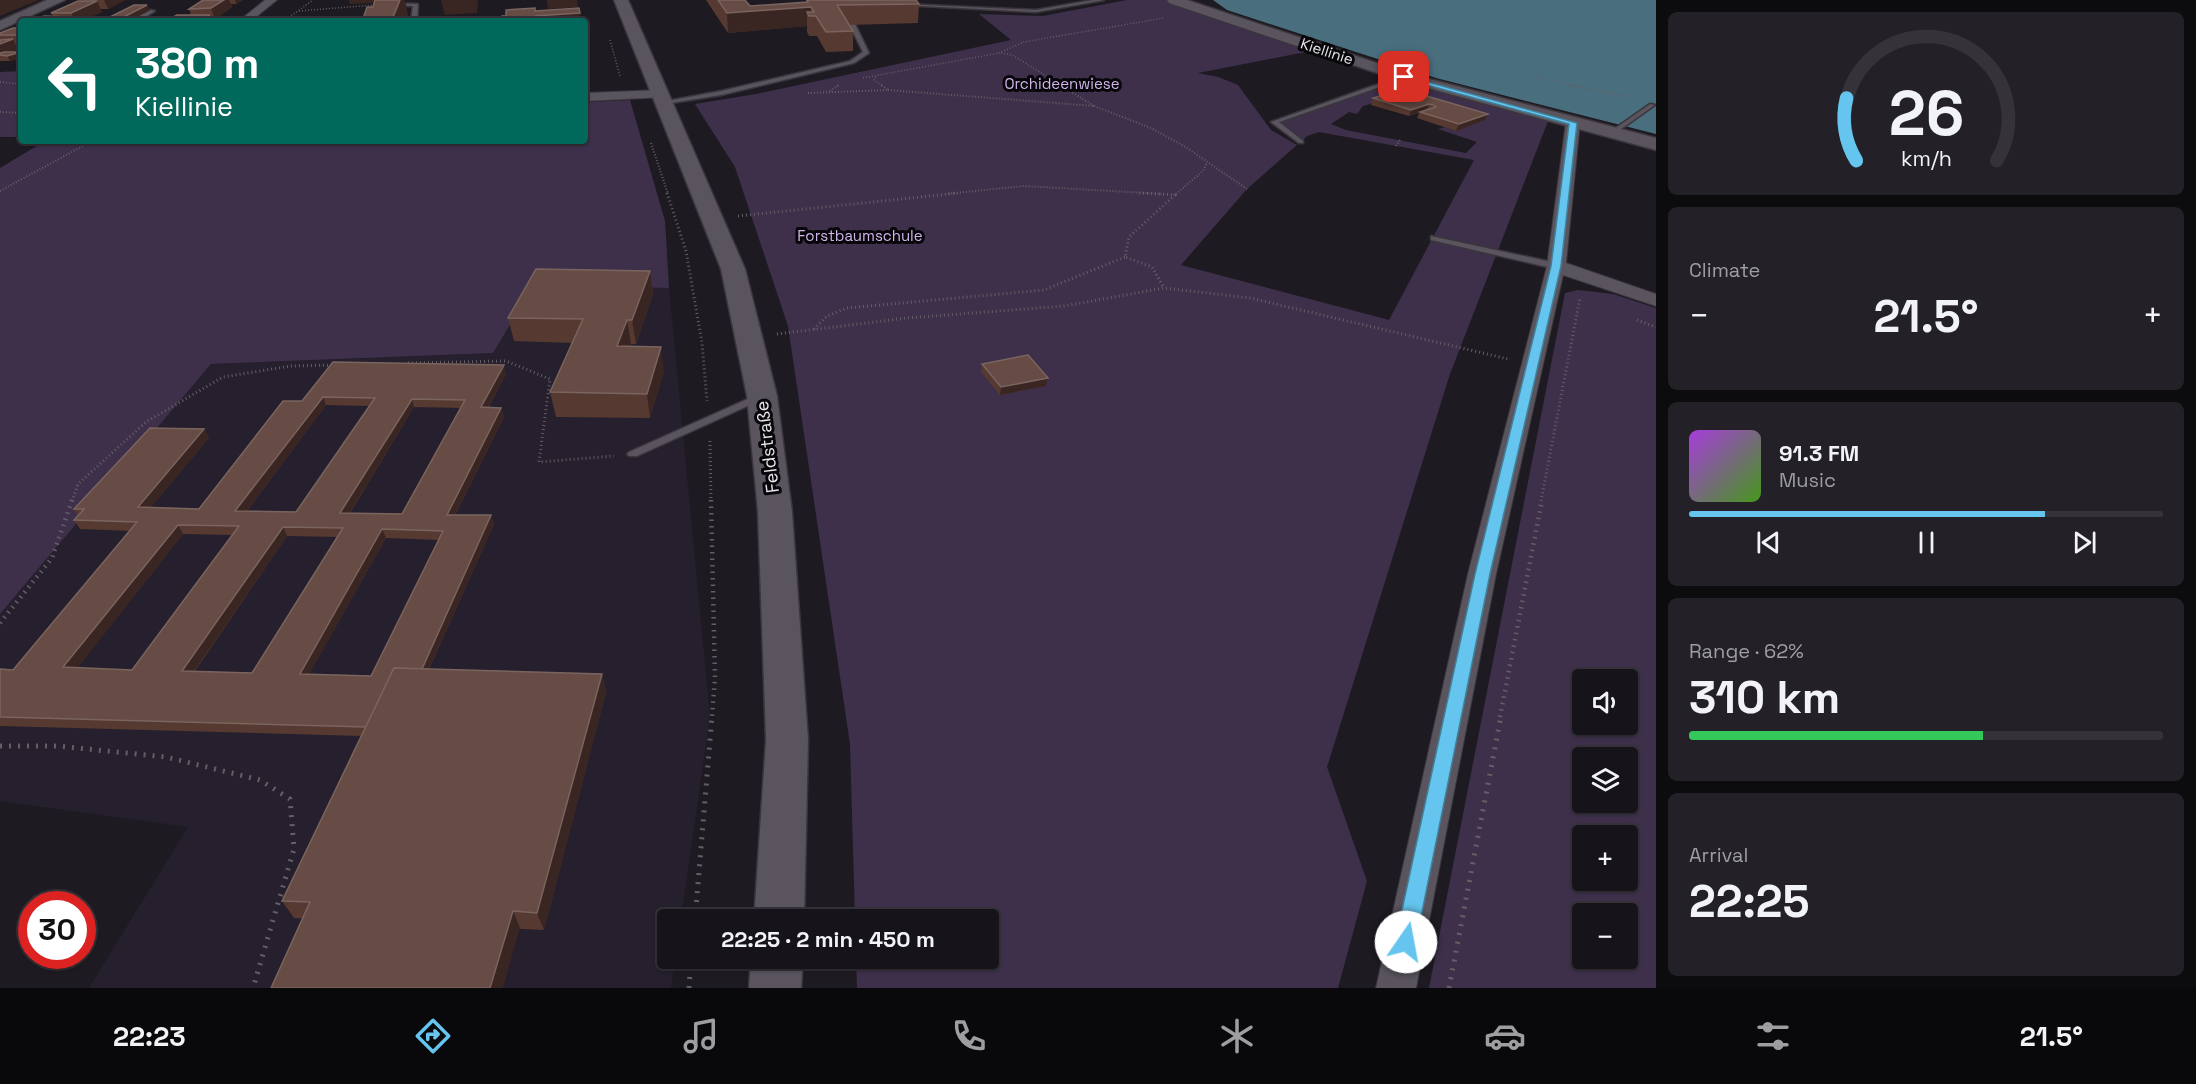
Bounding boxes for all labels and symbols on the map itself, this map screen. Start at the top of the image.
street label: Kiellinie [1298,34,1356,68]
pin [1378,51,1429,102]
park label: Orchideenwiese [1004,74,1120,93]
park label: Forstbaumschule [797,226,923,245]
street label: Feldstraße [750,400,784,494]
speed limit sign: 30 [18,891,96,969]
position arrow [1374,910,1438,974]

